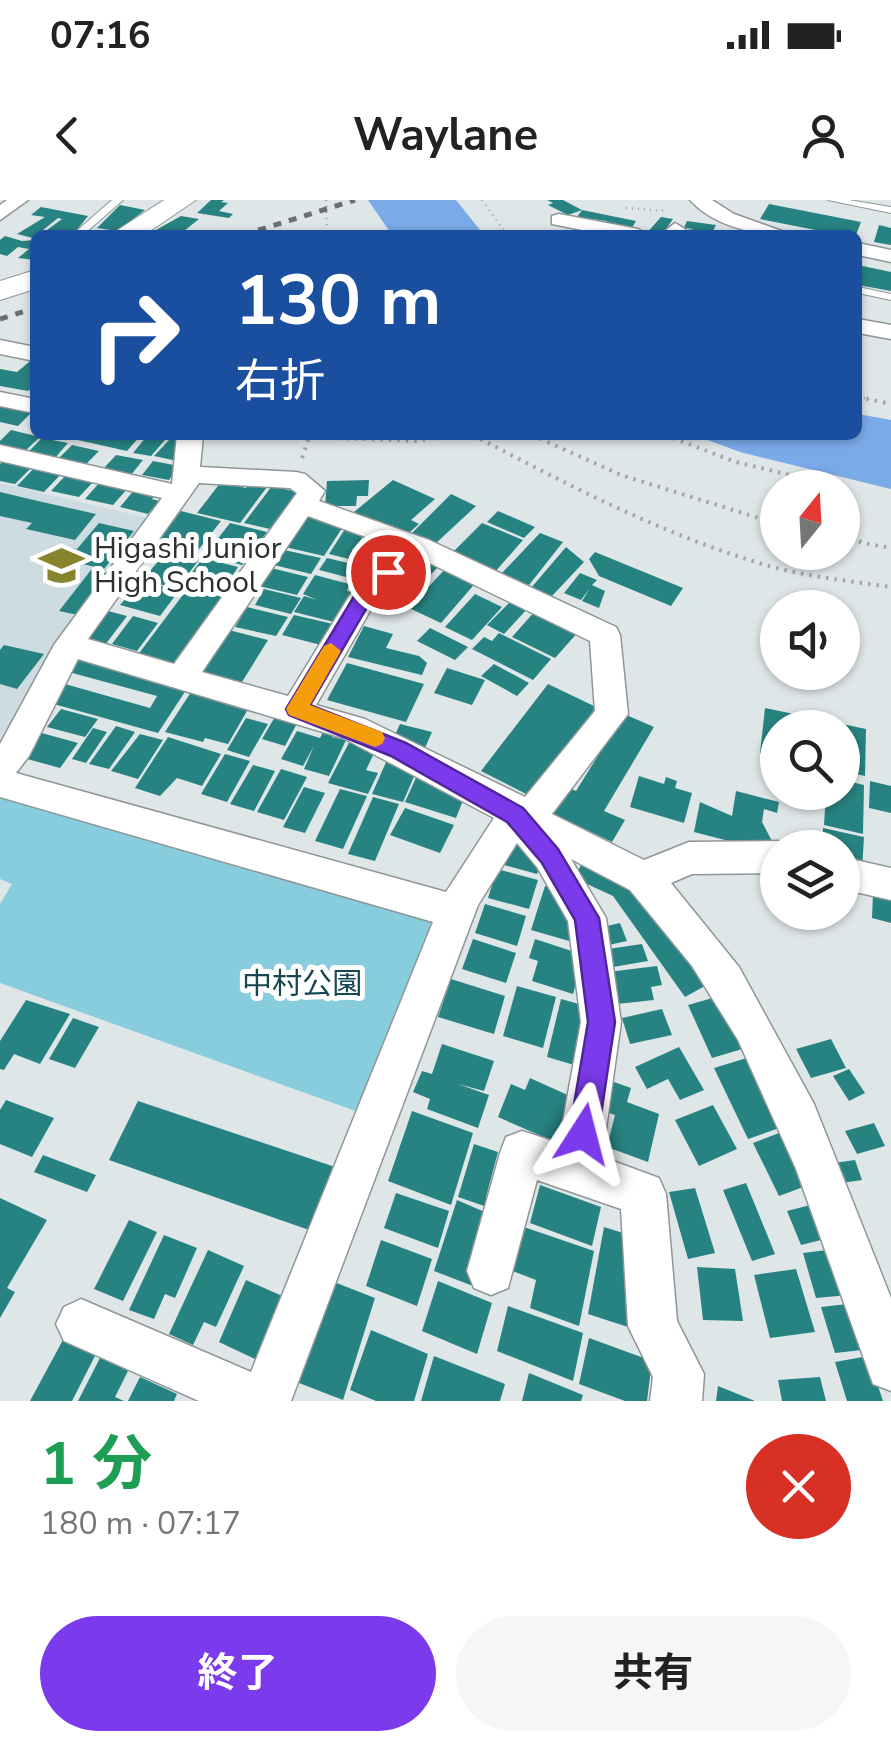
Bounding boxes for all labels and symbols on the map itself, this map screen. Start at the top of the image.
north arrow [760,470,860,570]
place label: Higashi Junior High School [94,528,282,603]
pin [346,530,431,615]
school or university icon: Higashi Junior High School [37,541,85,589]
park label: 中村公園 [242,964,362,1005]
position arrow [531,1082,635,1186]

